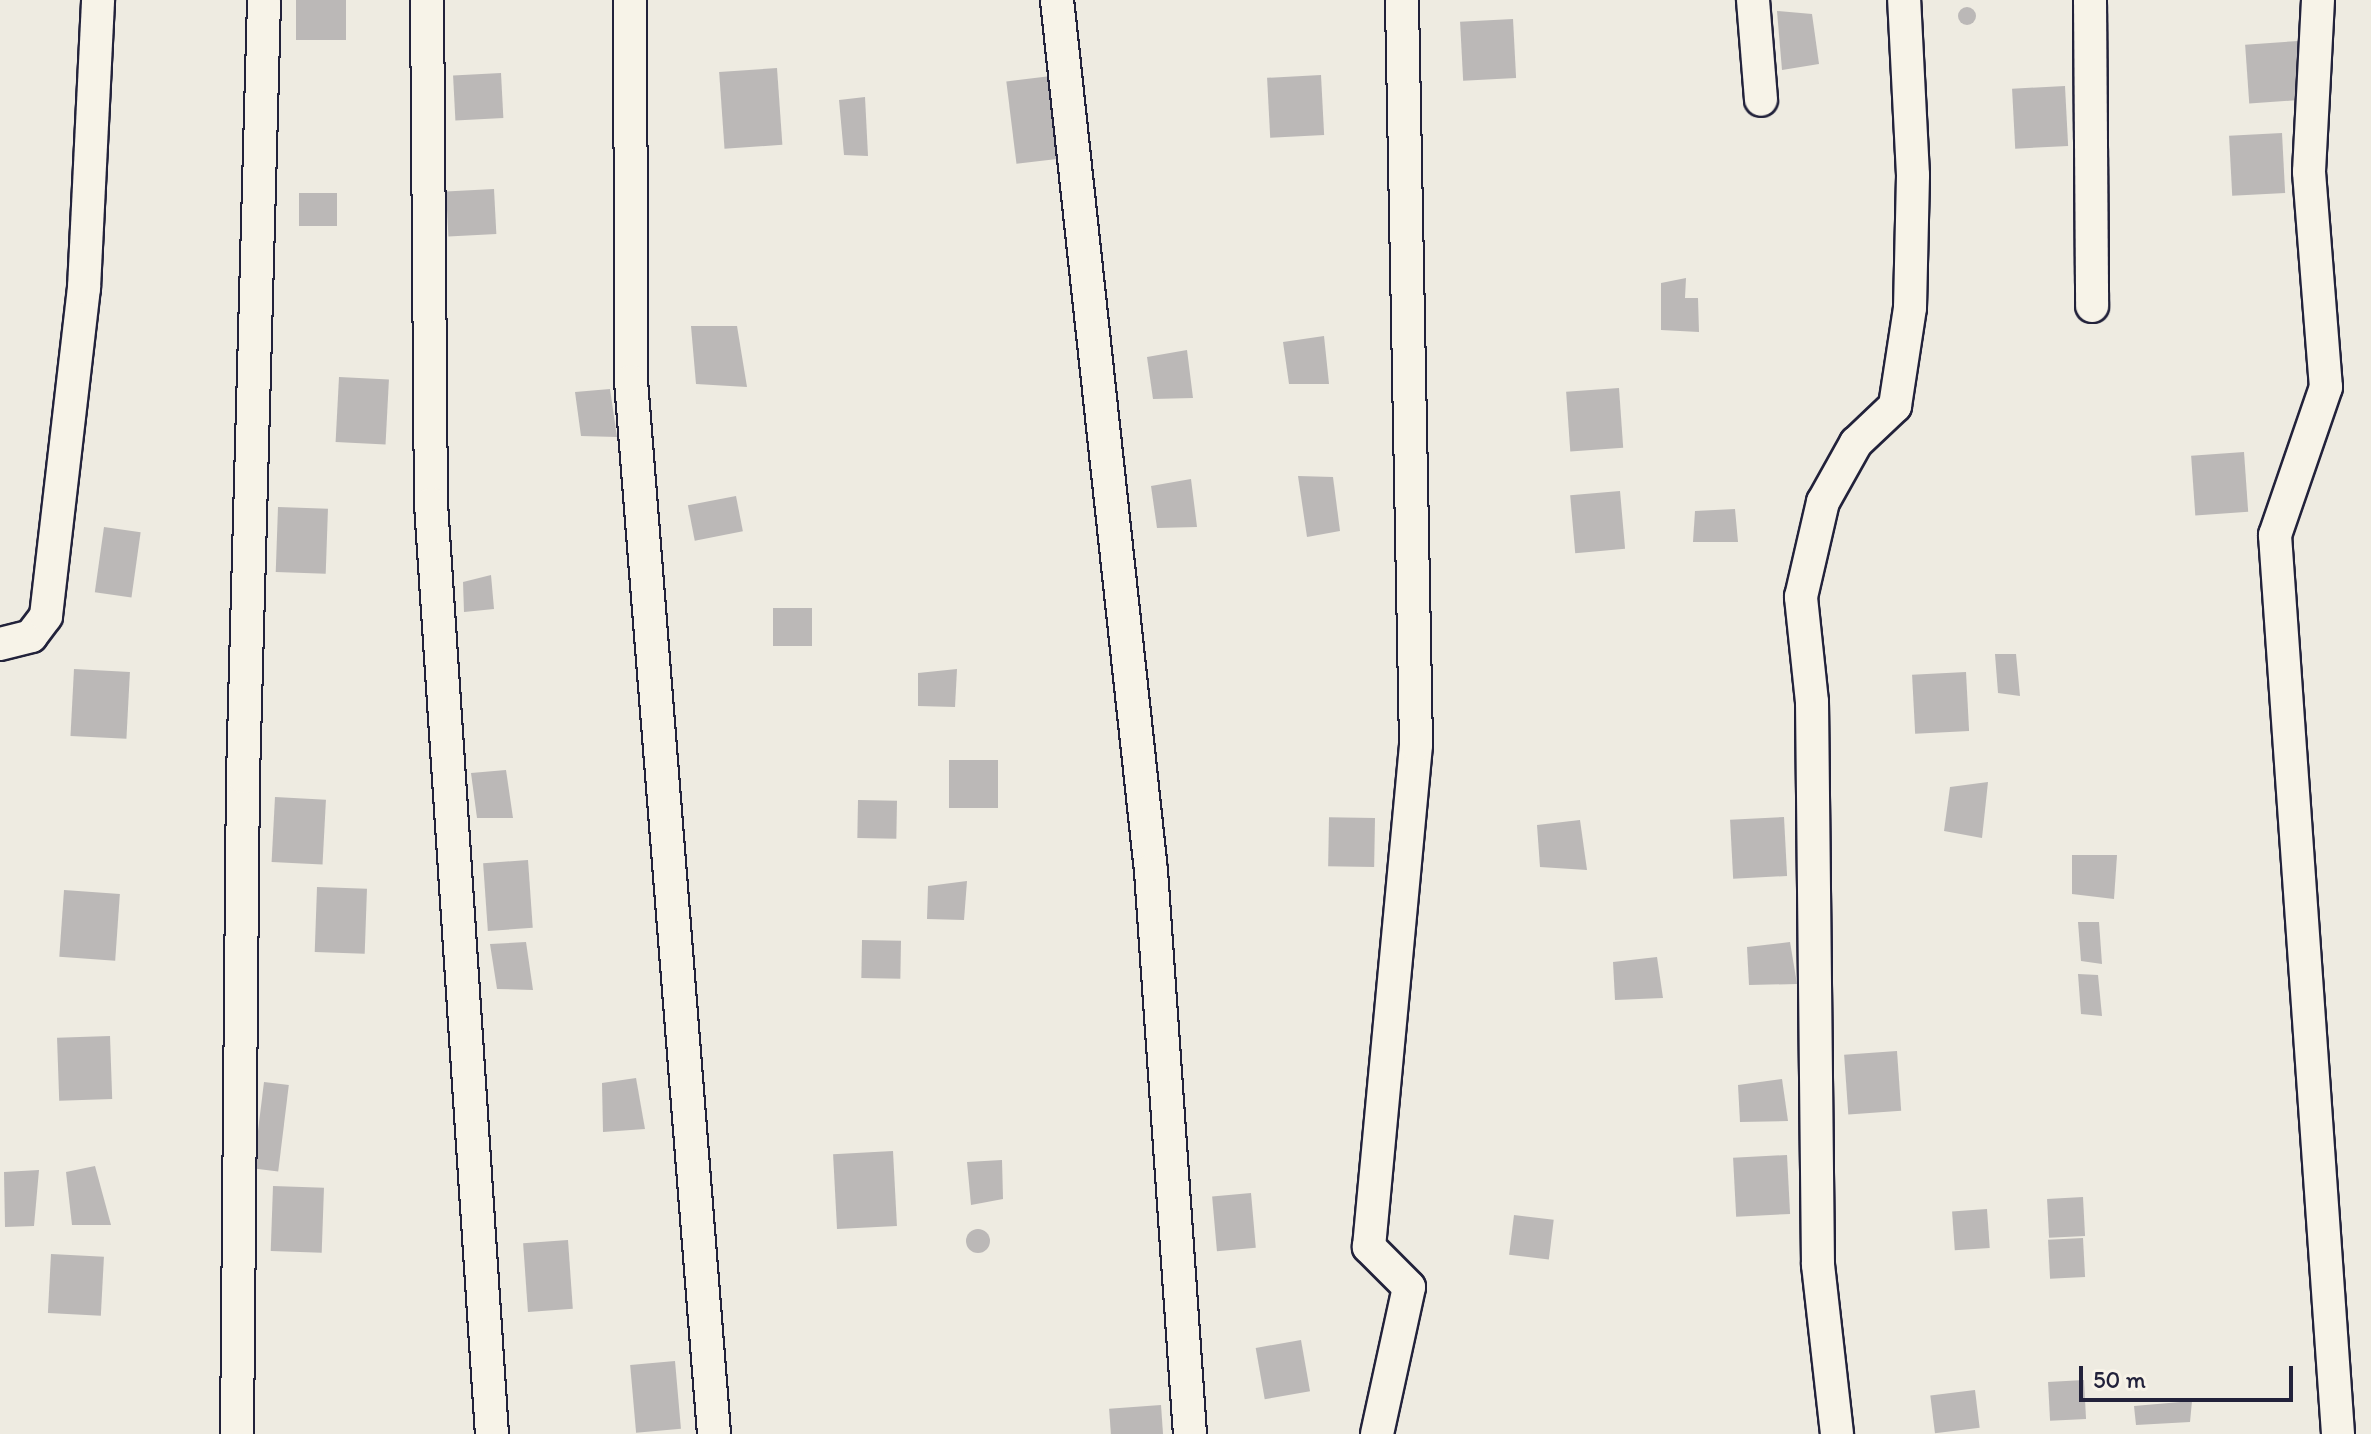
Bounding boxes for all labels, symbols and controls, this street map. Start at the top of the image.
scale bar [2083,1350,2297,1400]
text: 50 m [2093,1365,2146,1394]

